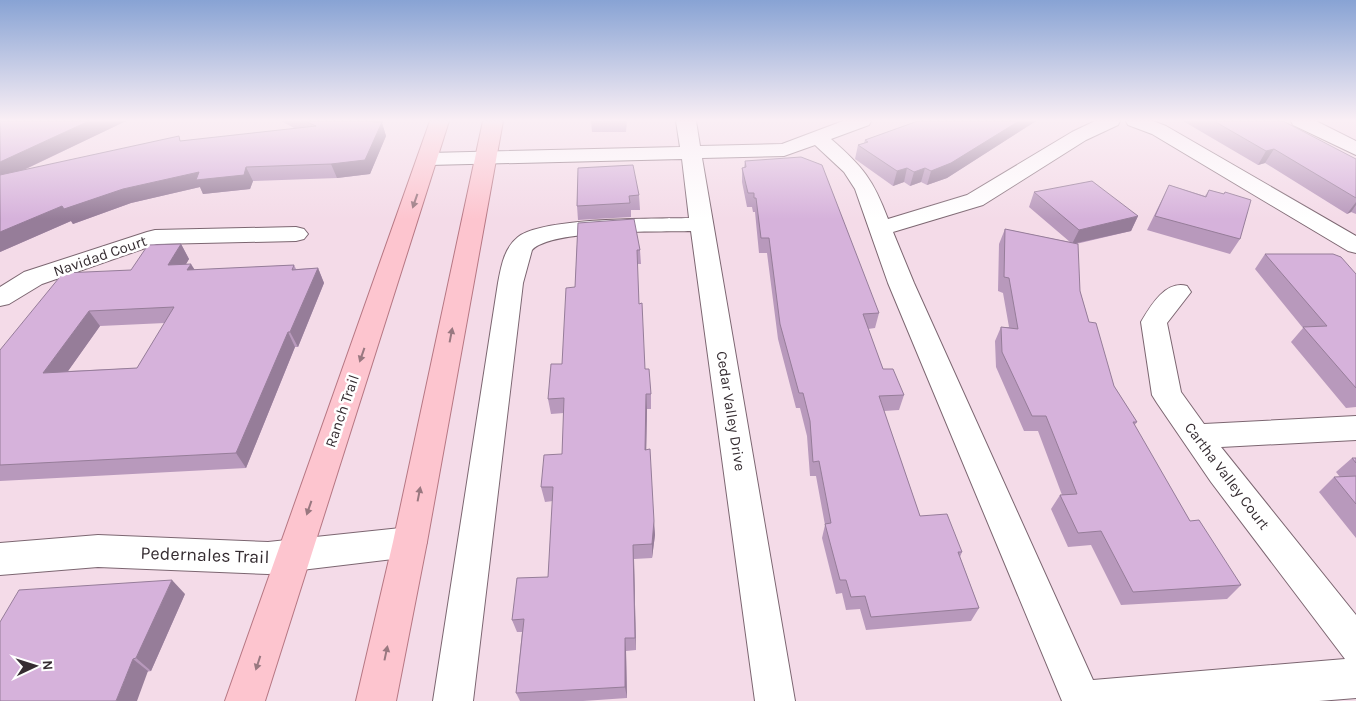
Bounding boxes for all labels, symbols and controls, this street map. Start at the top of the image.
one-way arrow [411,194,419,209]
street label: Navidad Court [51,231,149,280]
one-way arrow [447,326,455,342]
one-way arrow [358,347,365,362]
street label: Cedar Valley Drive [713,350,749,472]
street label: Ranch Trail [321,372,363,450]
street label: Cartha Valley Court [1181,419,1273,534]
one-way arrow [416,486,424,502]
one-way arrow [305,501,312,516]
street label: Pedernales Trail [140,542,270,568]
north arrow [10,641,60,691]
one-way arrow [382,646,390,661]
one-way arrow [253,655,261,670]
text: N [39,660,56,671]

